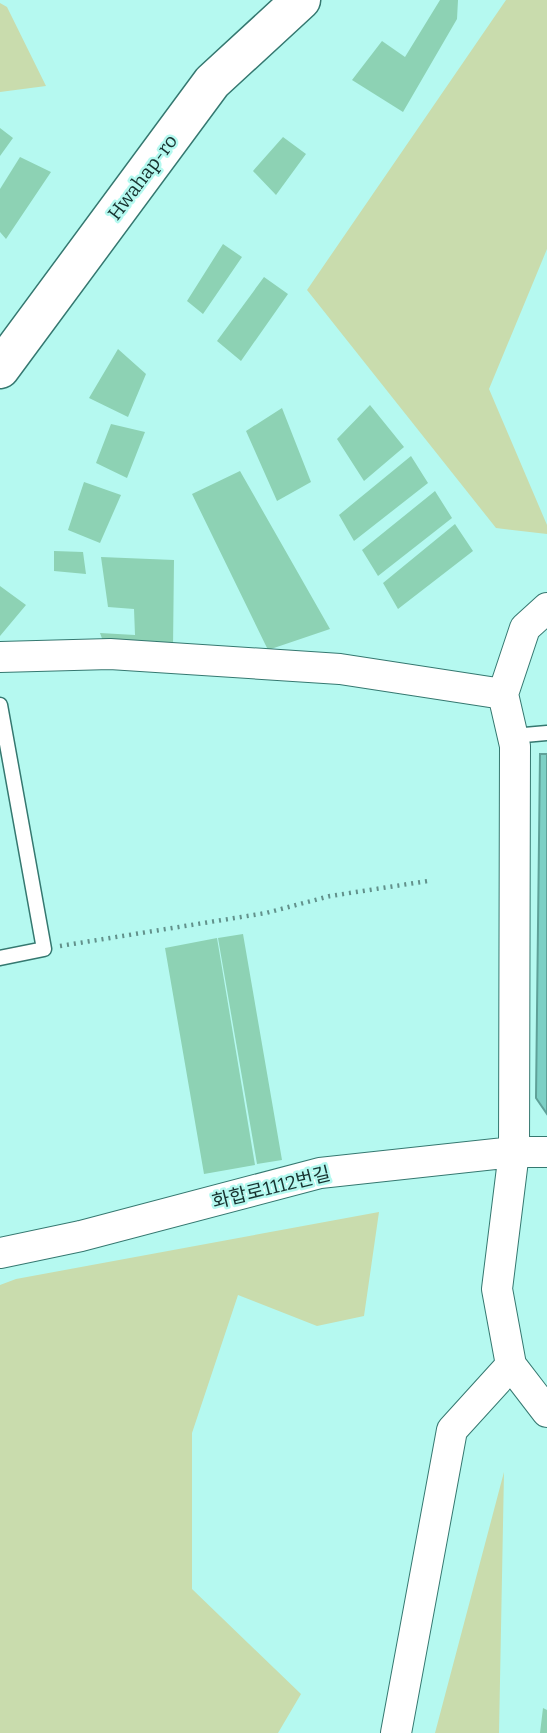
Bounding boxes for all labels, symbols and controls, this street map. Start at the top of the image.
street label: Hwahap-ro [103,130,182,225]
street label: 화합로1112번길 [210,1162,333,1213]

